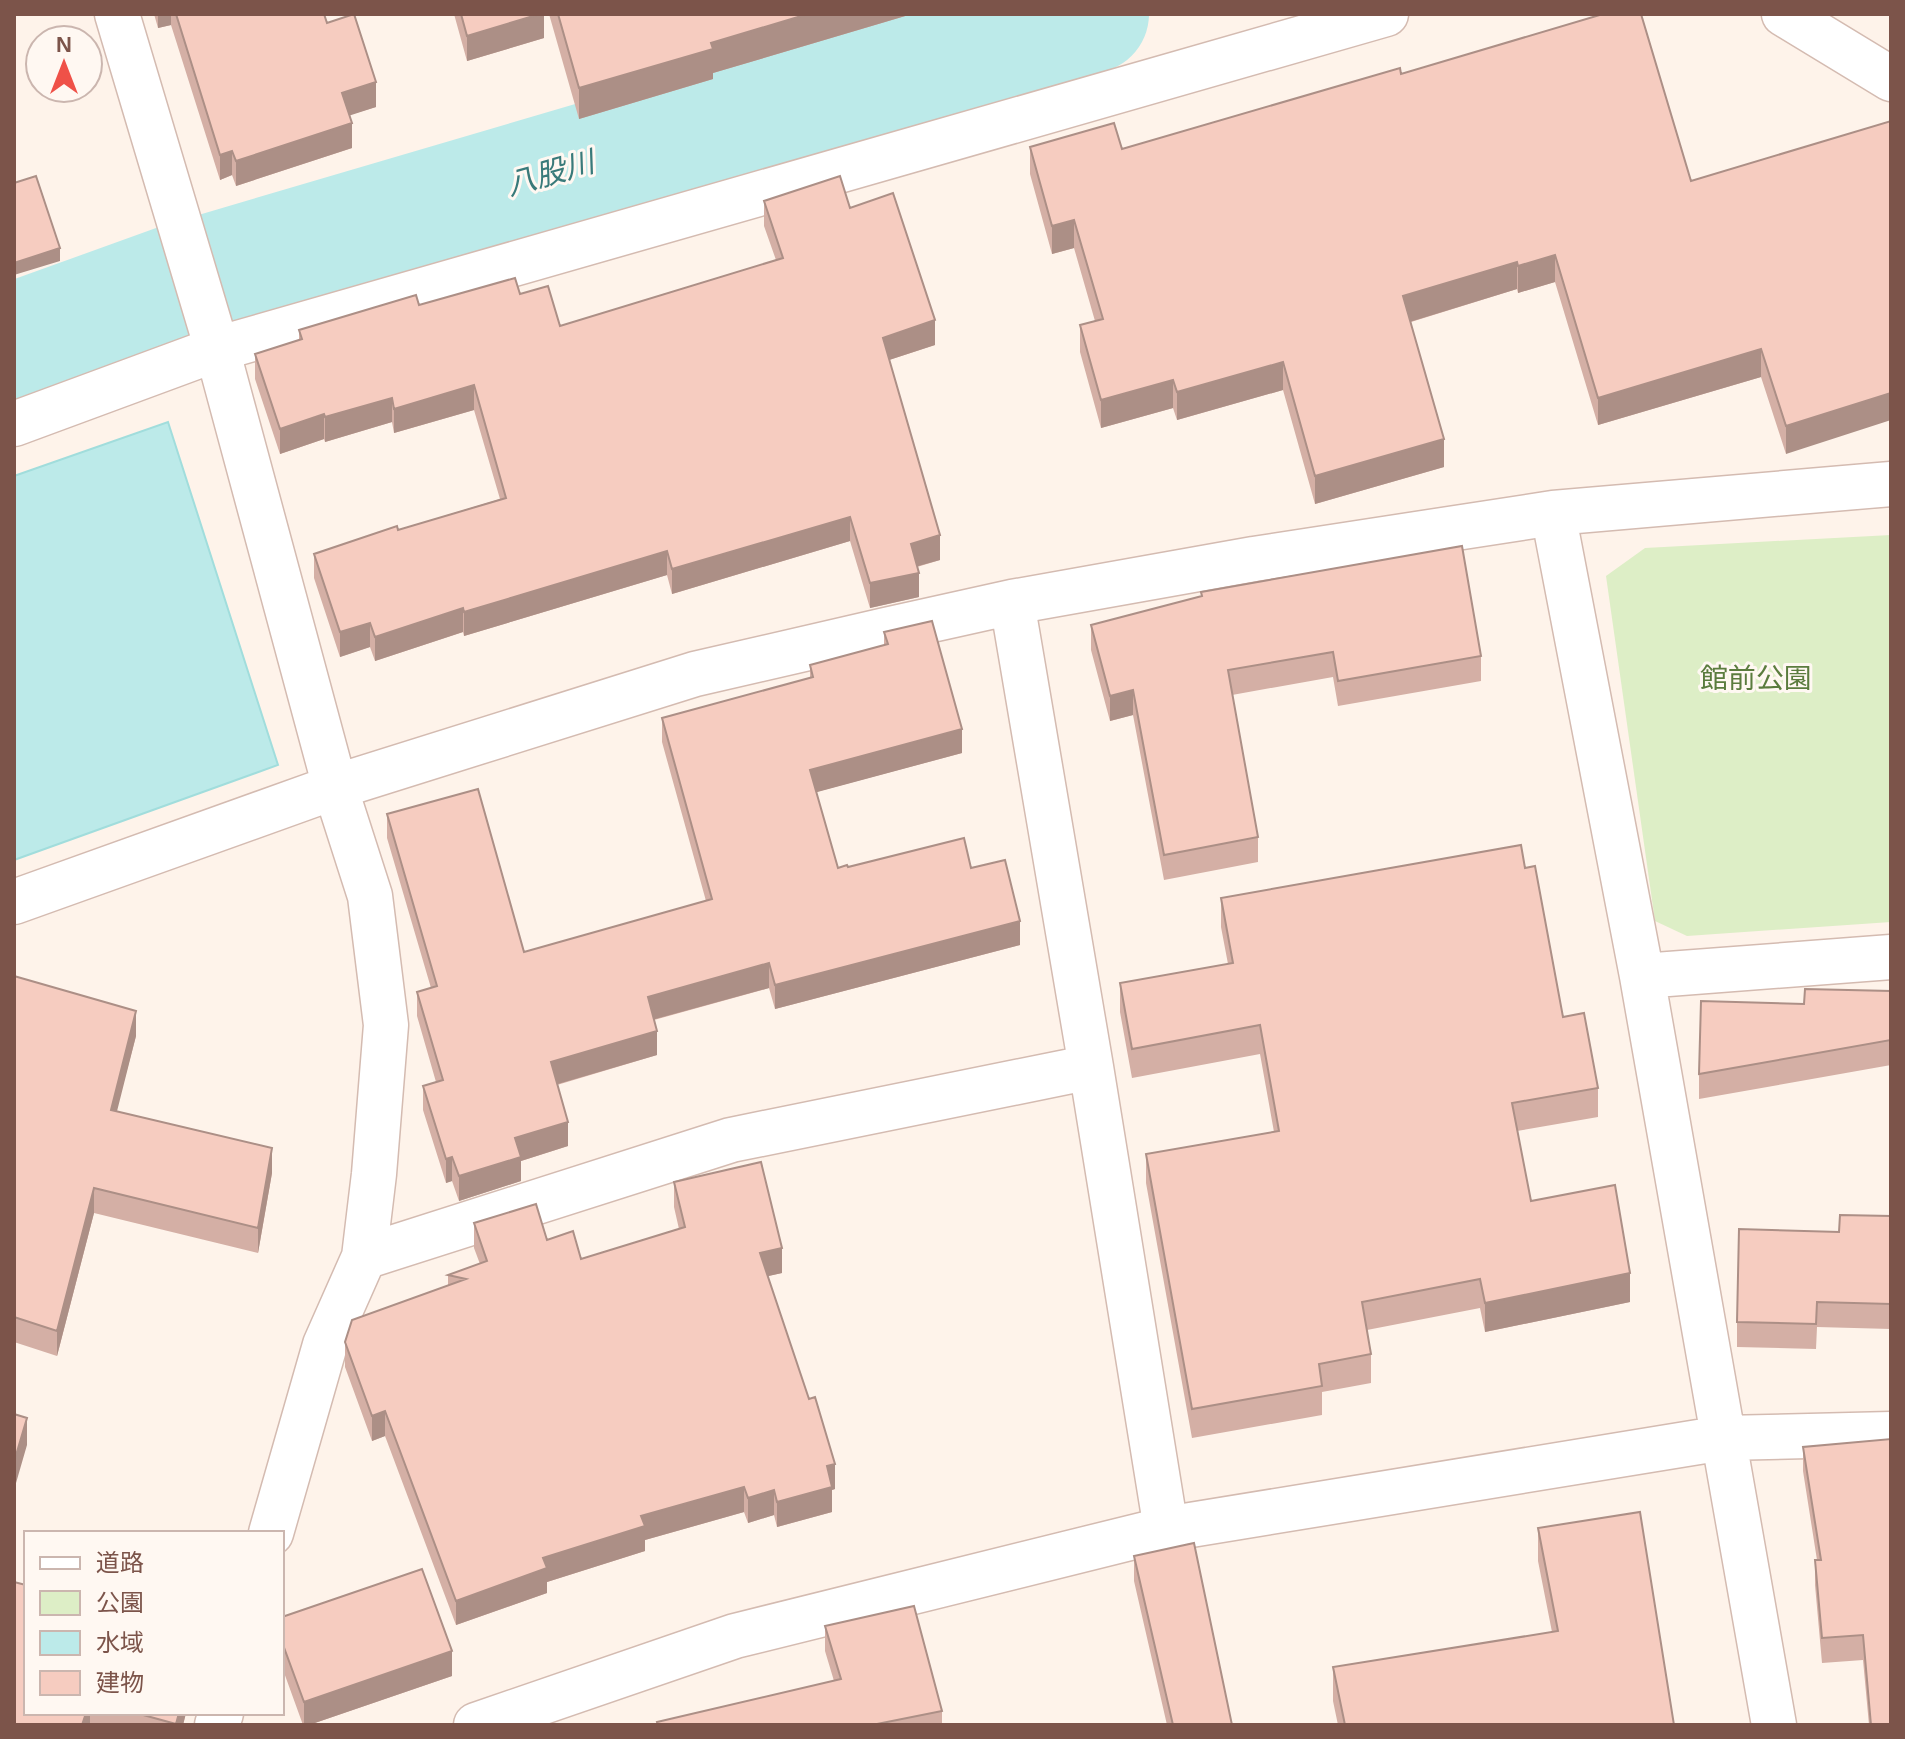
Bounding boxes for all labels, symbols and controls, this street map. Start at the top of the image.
north arrow [24,24,104,104]
text: N [56,32,72,57]
water label: 八股川 [502,144,601,201]
park label: 館前公園 [1700,663,1812,694]
legend [24,1531,284,1715]
text: 道路 [96,1549,144,1576]
text: 公園 [96,1589,144,1616]
text: 水域 [96,1629,144,1656]
text: 建物 [96,1669,144,1696]

